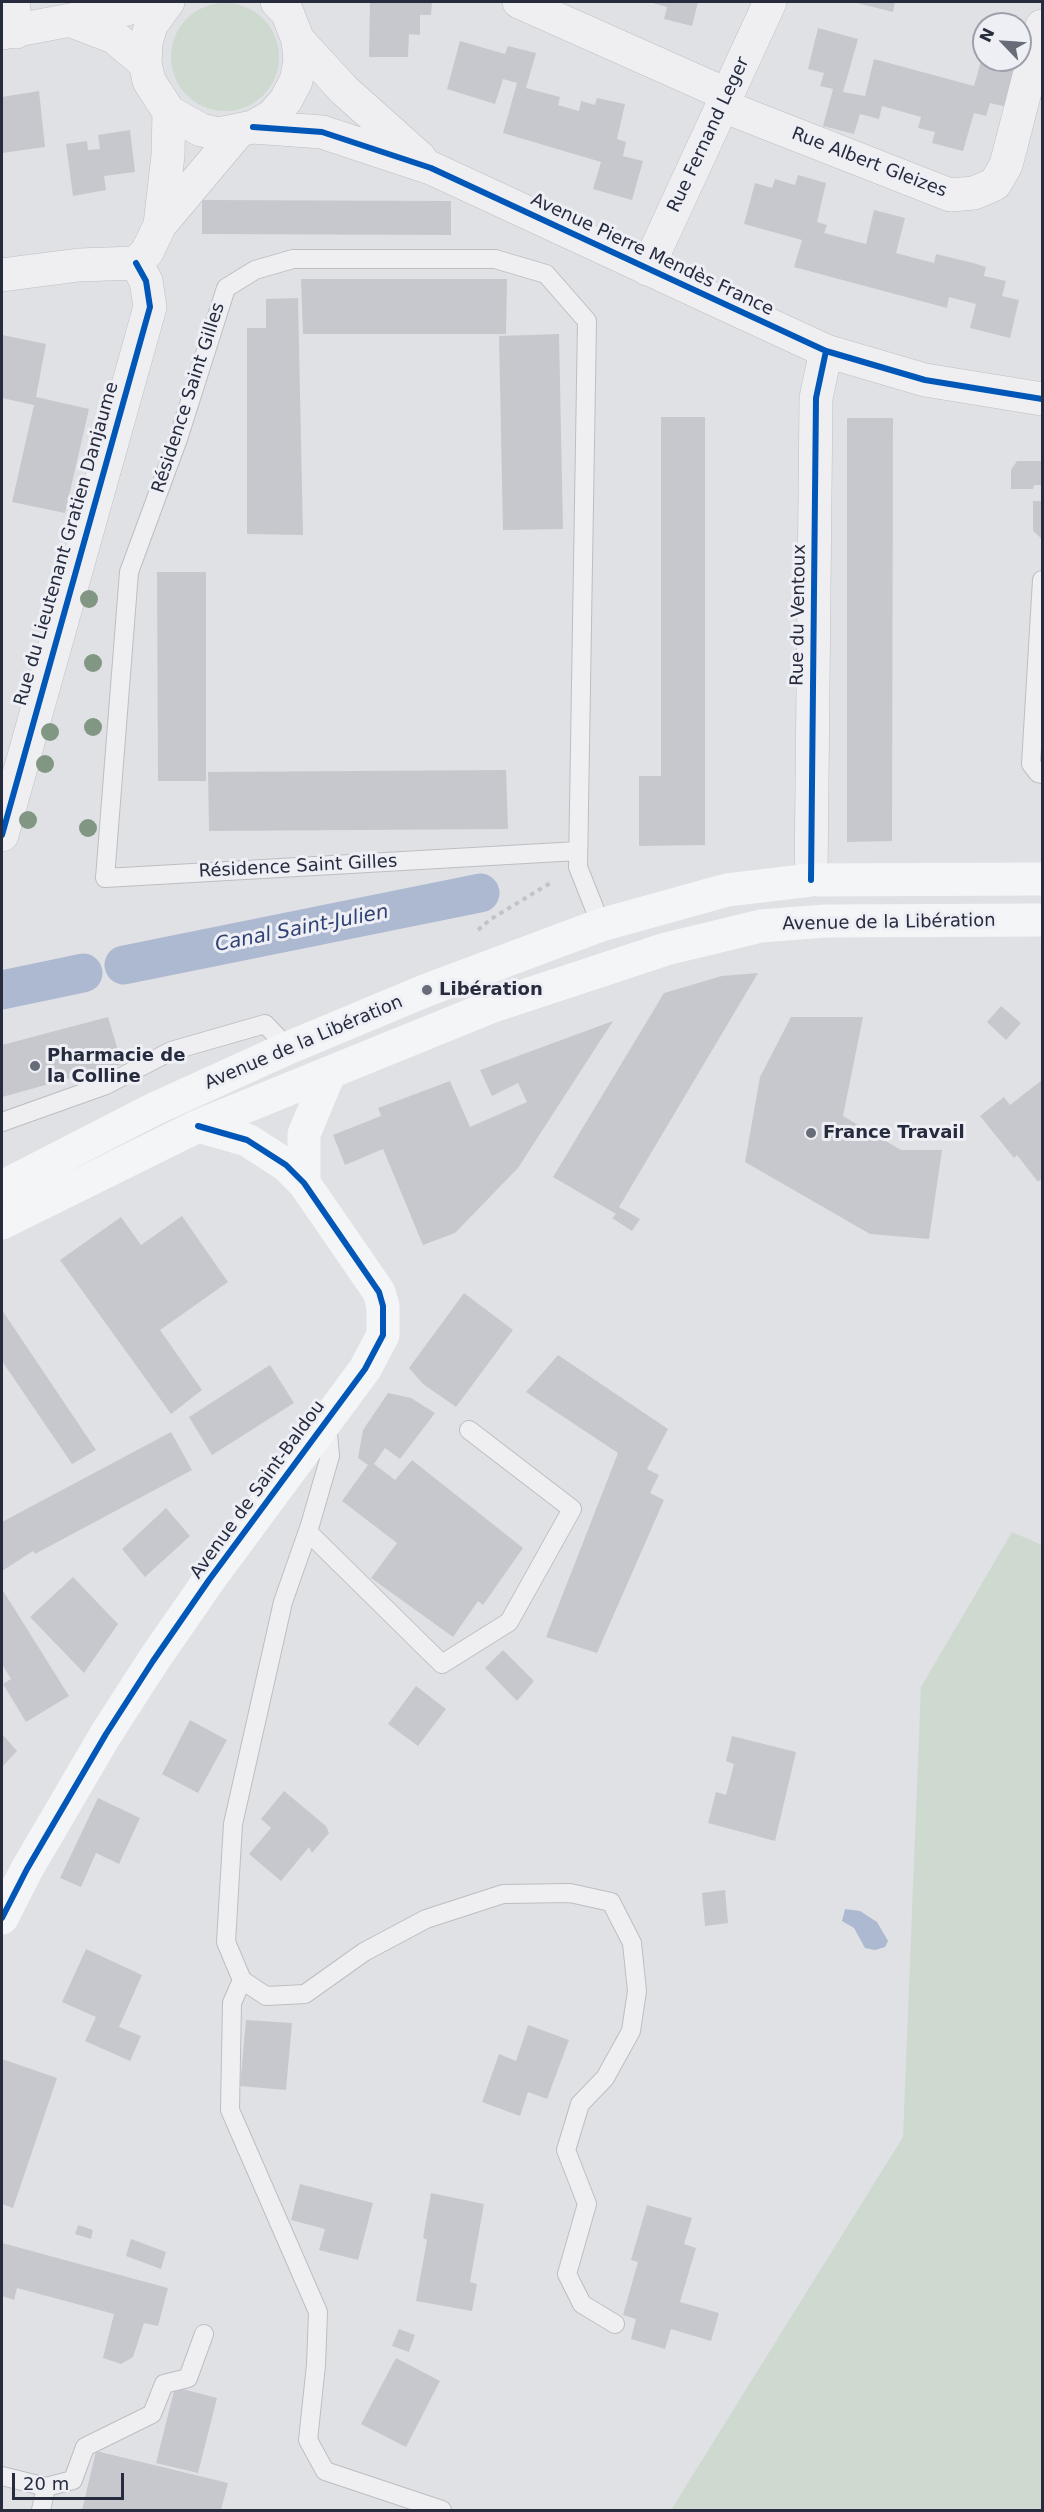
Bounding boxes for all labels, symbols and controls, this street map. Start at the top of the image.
north arrow [972,12,1032,72]
text: N [976,25,998,45]
street label: Rue Fernand Leger [663,54,755,216]
street label: Rue Albert Gleizes [788,123,950,203]
street label: Avenue Pierre Mendès France [527,189,777,321]
street label: Résidence Saint Gilles [148,300,230,496]
street label: Rue du Lieutenant Gratien Danjaume [10,380,124,708]
street label: Rue du Ventoux [787,544,811,686]
street label: Résidence Saint Gilles [198,851,398,883]
water label: Canal Saint-Julien [213,900,391,958]
street label: Avenue de la Libération [782,910,996,936]
place label: Libération [439,979,543,1001]
marker: Libération [420,983,434,997]
street label: Avenue de la Libération [202,991,406,1095]
place label: Pharmacie de la Colline [47,1045,185,1088]
marker: Pharmacie de la Colline [28,1059,42,1073]
place label: France Travail [823,1122,965,1144]
marker: France Travail [804,1126,818,1140]
street label: Avenue de Saint-Baldou [186,1397,330,1583]
scale bar [15,2461,128,2499]
text: 20 m [23,2473,69,2494]

